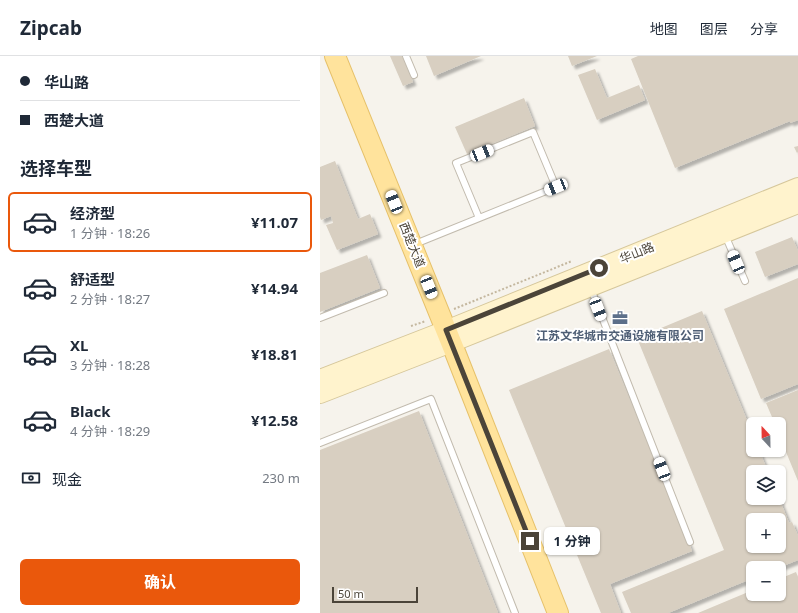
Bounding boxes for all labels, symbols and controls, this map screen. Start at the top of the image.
text: Zipcab [20,15,82,41]
text: 地图 [650,19,678,38]
text: 图层 [700,19,728,38]
text: 分享 [750,19,778,38]
text: 华山路 [44,72,89,92]
text: 西楚大道 [44,110,104,130]
car [469,143,495,163]
text: 选择车型 [20,156,92,180]
car [543,177,569,197]
car [384,189,404,215]
text: 经济型 [70,203,115,223]
icon: car [22,204,58,240]
text: ¥11.07 [251,212,298,232]
street label: 西楚大道 [396,219,429,270]
text: 1 分钟 · 18:26 [70,224,150,242]
street label: 华山路 [617,238,657,267]
car [726,249,746,275]
route start [590,259,608,277]
text: 舒适型 [70,269,115,289]
icon: car [22,270,58,306]
car [419,274,439,300]
text: ¥14.94 [251,278,298,298]
text: 2 分钟 · 18:27 [70,290,150,308]
car [588,296,608,322]
office icon: 江苏文华城市交通设施有限公司 [611,309,629,327]
place label: 江苏文华城市交通设施有限公司 [536,327,704,344]
text: XL [70,335,88,355]
icon: car [22,336,58,372]
text: ¥18.81 [251,344,298,364]
text: 3 分钟 · 18:28 [70,356,150,374]
text: Black [70,401,110,421]
icon: car [22,402,58,438]
text: ¥12.58 [251,410,298,430]
north arrow [746,417,786,457]
map controls [746,417,786,601]
text: 4 分钟 · 18:29 [70,422,150,440]
car [652,456,672,482]
button: layers [746,465,786,505]
icon: cash [20,467,42,489]
text: 现金 [52,469,82,489]
text: 230 m [262,469,300,487]
button: + [746,513,786,553]
callout: 1 分钟 [544,527,600,555]
route end [521,532,539,550]
text: 1 分钟 [554,532,590,550]
button: 确认 [20,559,300,605]
button: − [746,561,786,601]
scale bar [332,585,418,604]
text: 50 m [338,586,364,601]

